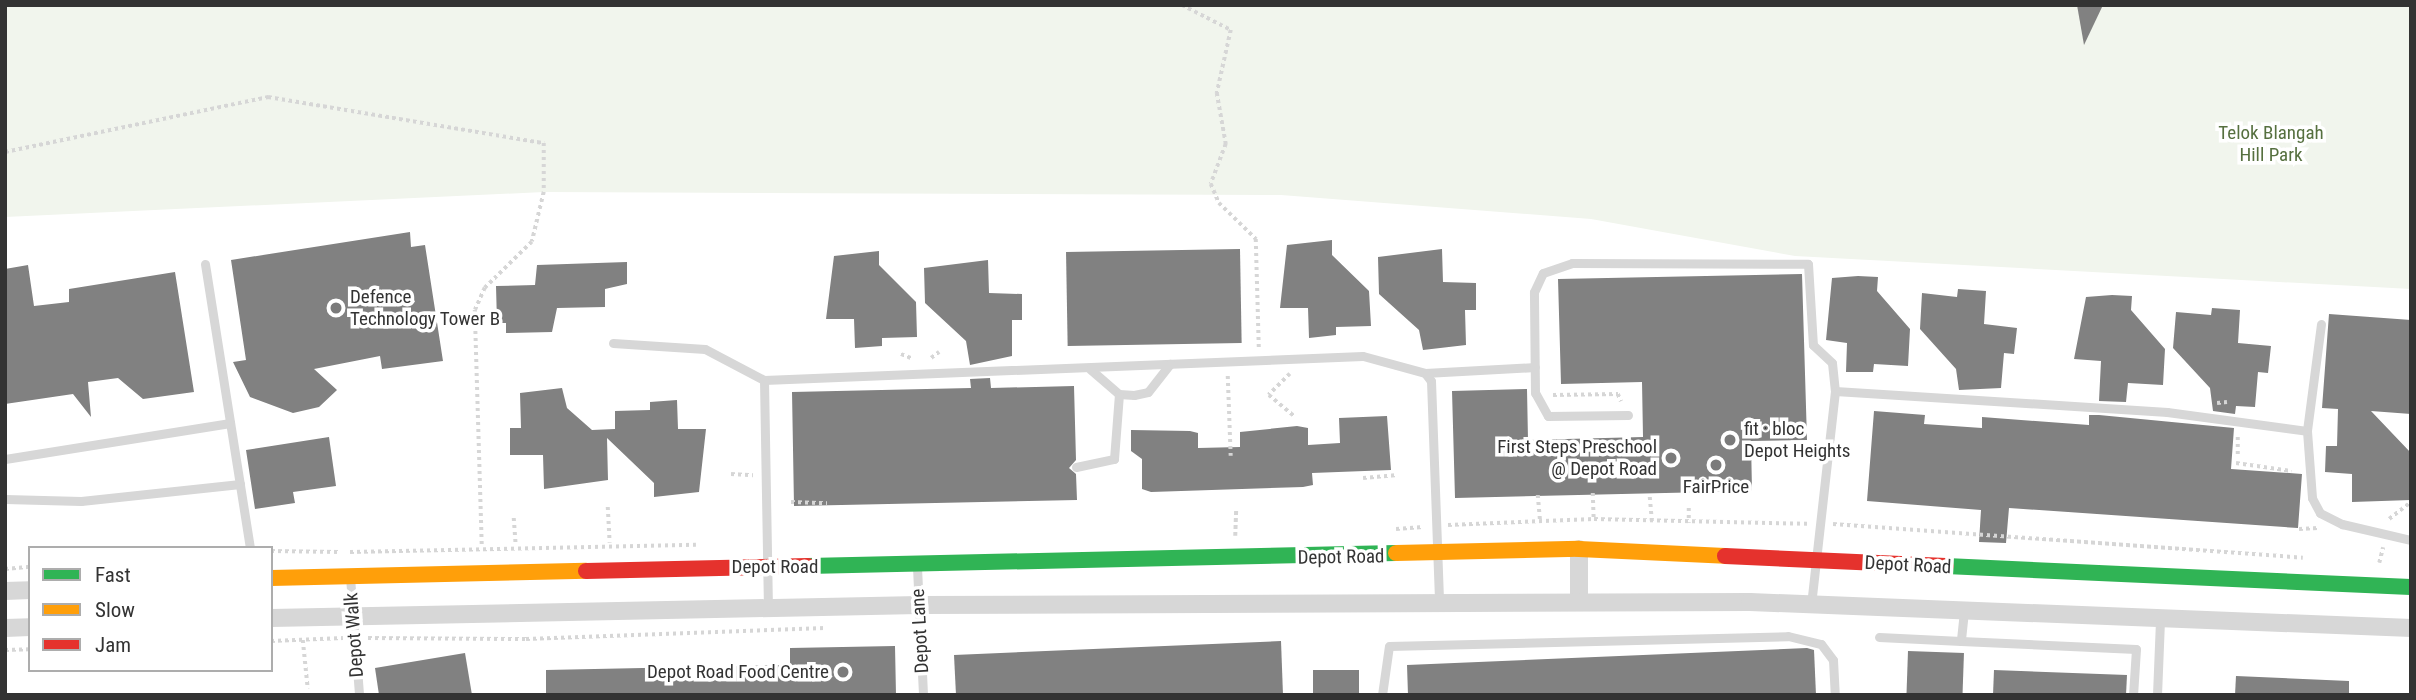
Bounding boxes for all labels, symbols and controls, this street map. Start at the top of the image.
park label: Telok Blangah Hill Park [2218,122,2324,166]
place label: Defence Technology Tower B [350,286,500,330]
marker: Defence Technology Tower B [328,300,344,316]
place label: fit · bloc Depot Heights [1744,418,1851,462]
marker: fit · bloc Depot Heights [1722,432,1738,448]
place label: First Steps Preschool @ Depot Road [1497,436,1657,480]
marker: First Steps Preschool @ Depot Road [1663,450,1679,466]
marker: FairPrice [1708,457,1724,473]
place label: FairPrice [1683,476,1749,498]
street label: Depot Road [1297,545,1385,569]
legend [28,546,273,672]
street label: Depot Road [1864,551,1952,579]
street label: Depot Road [732,556,818,578]
text: Fast [95,563,131,587]
street label: Depot Lane [906,588,934,674]
street label: Depot Walk [340,592,368,678]
text: Slow [95,598,135,622]
text: Jam [95,633,131,657]
place label: Depot Road Food Centre [647,661,829,683]
marker: Depot Road Food Centre [835,664,851,680]

